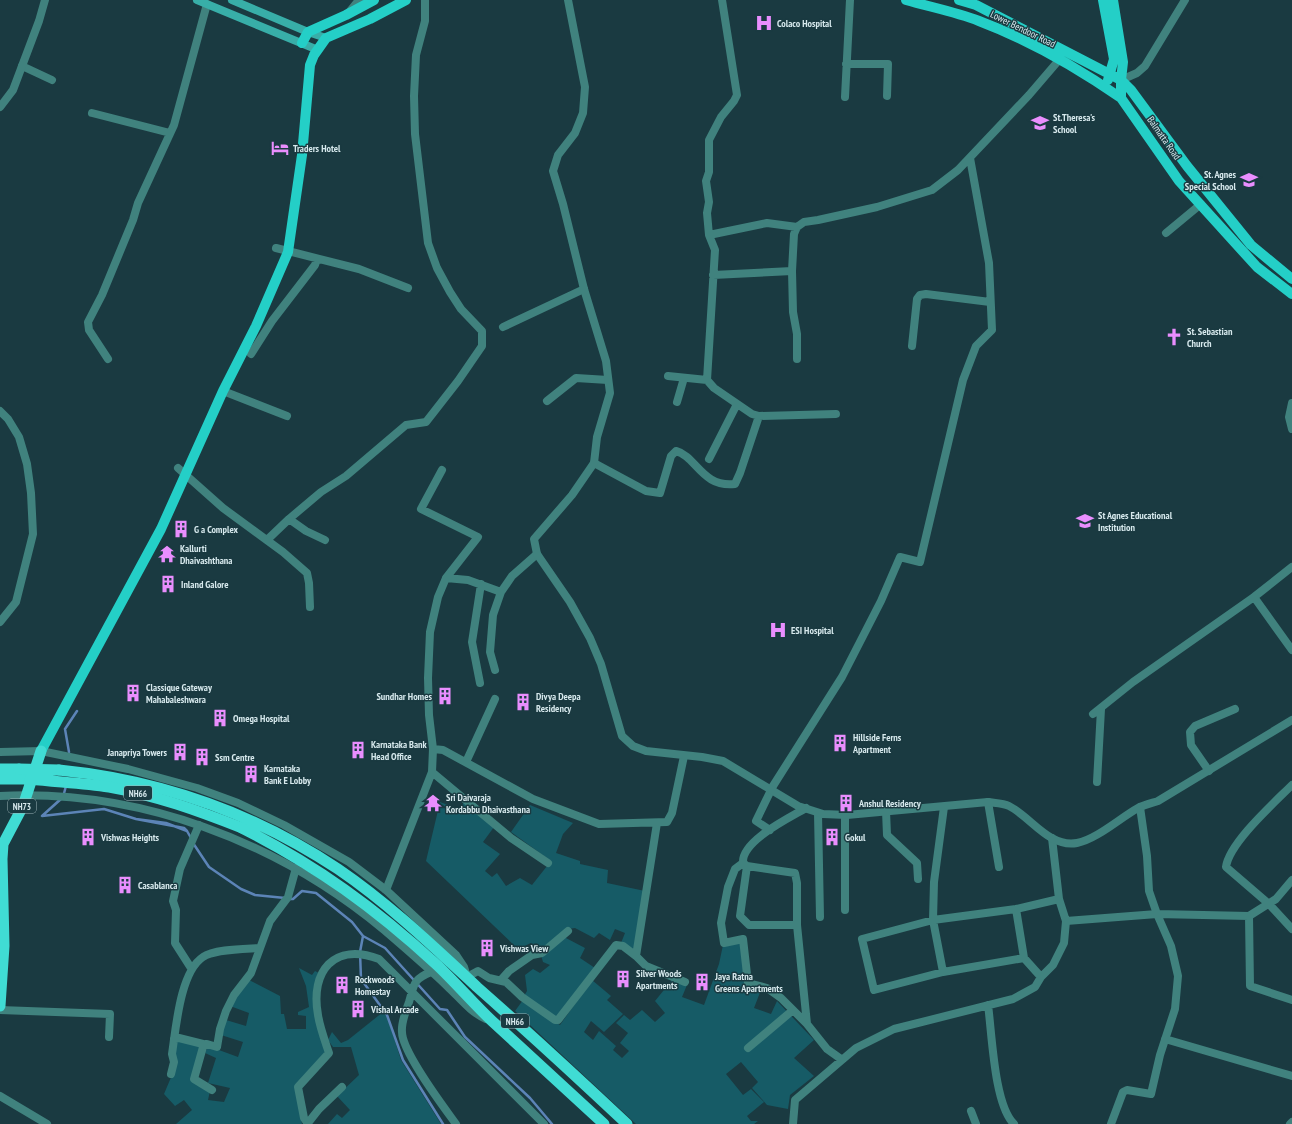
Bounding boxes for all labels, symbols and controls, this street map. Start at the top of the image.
street label: Lower Bendoor Road [988,8,1058,50]
hospital icon: Colaco Hospital [754,13,774,33]
place label: Colaco Hospital [777,17,832,30]
place label: St.Theresa's School [1053,111,1095,136]
school or university icon: St.Theresa's School [1030,113,1050,133]
street label: Balmatta Road [1144,114,1184,162]
hotel icon: Traders Hotel [270,138,290,158]
place label: Traders Hotel [293,142,341,155]
place label: St. Agnes Special School [1185,168,1237,193]
school or university icon: St. Agnes Special School [1239,170,1259,190]
place label: St. Sebastian Church [1187,325,1233,350]
church icon: St. Sebastian Church [1164,327,1184,347]
place label: St Agnes Educational Institution [1098,509,1173,534]
school or university icon: St Agnes Educational Institution [1075,511,1095,531]
building icon: G a Complex [171,519,191,539]
place label: G a Complex [194,523,239,536]
place label: Kallurti Dhaivashthana [180,542,232,567]
temple icon: Kallurti Dhaivashthana [157,544,177,564]
building icon: Inland Galore [158,574,178,594]
place label: Inland Galore [181,578,229,591]
hospital icon: ESI Hospital [768,620,788,640]
place label: ESI Hospital [791,624,834,637]
place label: Classique Gateway Mahabaleshwara [146,681,213,706]
building icon: Classique Gateway Mahabaleshwara [123,683,143,703]
building icon: Sundhar Homes [435,686,455,706]
place label: Sundhar Homes [376,690,432,703]
place label: Divya Deepa Residency [536,690,581,715]
building icon: Divya Deepa Residency [513,692,533,712]
building icon: Omega Hospital [210,708,230,728]
place label: Omega Hospital [233,712,290,725]
place label: Hillside Ferns Apartment [852,731,902,756]
building icon: Hillside Ferns Apartment [830,733,850,753]
place label: Karnataka Bank Head Office [371,738,428,763]
building icon: Karnataka Bank Head Office [348,740,368,760]
building icon: Janapriya Towers [170,742,190,762]
place label: Janapriya Towers [106,746,167,759]
building icon: Ssm Centre [192,747,212,767]
place label: Ssm Centre [215,751,255,764]
place label: Karnataka Bank E Lobby [264,762,312,787]
building icon: Karnataka Bank E Lobby [241,764,261,784]
road number: NH66 [124,786,152,800]
place label: Sri Daivaraja Kordabbu Dhaivasthana [446,791,530,816]
temple icon: Sri Daivaraja Kordabbu Dhaivasthana [423,793,443,813]
building icon: Anshul Residency [836,793,856,813]
place label: Anshul Residency [858,797,922,810]
road number: NH73 [8,799,36,813]
building icon: Vishwas Heights [78,827,98,847]
building icon: Gokul [822,827,842,847]
place label: Vishwas Heights [100,831,160,844]
place label: Gokul [845,831,866,844]
building icon: Casablanca [115,875,135,895]
place label: Casablanca [138,879,177,892]
building icon: Vishwas View [477,938,497,958]
place label: Vishwas View [499,942,549,955]
place label: Silver Woods Apartments [635,967,682,992]
building icon: Silver Woods Apartments [613,969,633,989]
place label: Jaya Ratna Greens Apartments [714,970,783,995]
building icon: Jaya Ratna Greens Apartments [692,972,712,992]
place label: Rockwoods Homestay [355,973,395,998]
building icon: Rockwoods Homestay [332,975,352,995]
building icon: Vishal Arcade [348,999,368,1019]
place label: Vishal Arcade [370,1003,419,1016]
road number: NH66 [501,1014,529,1028]

